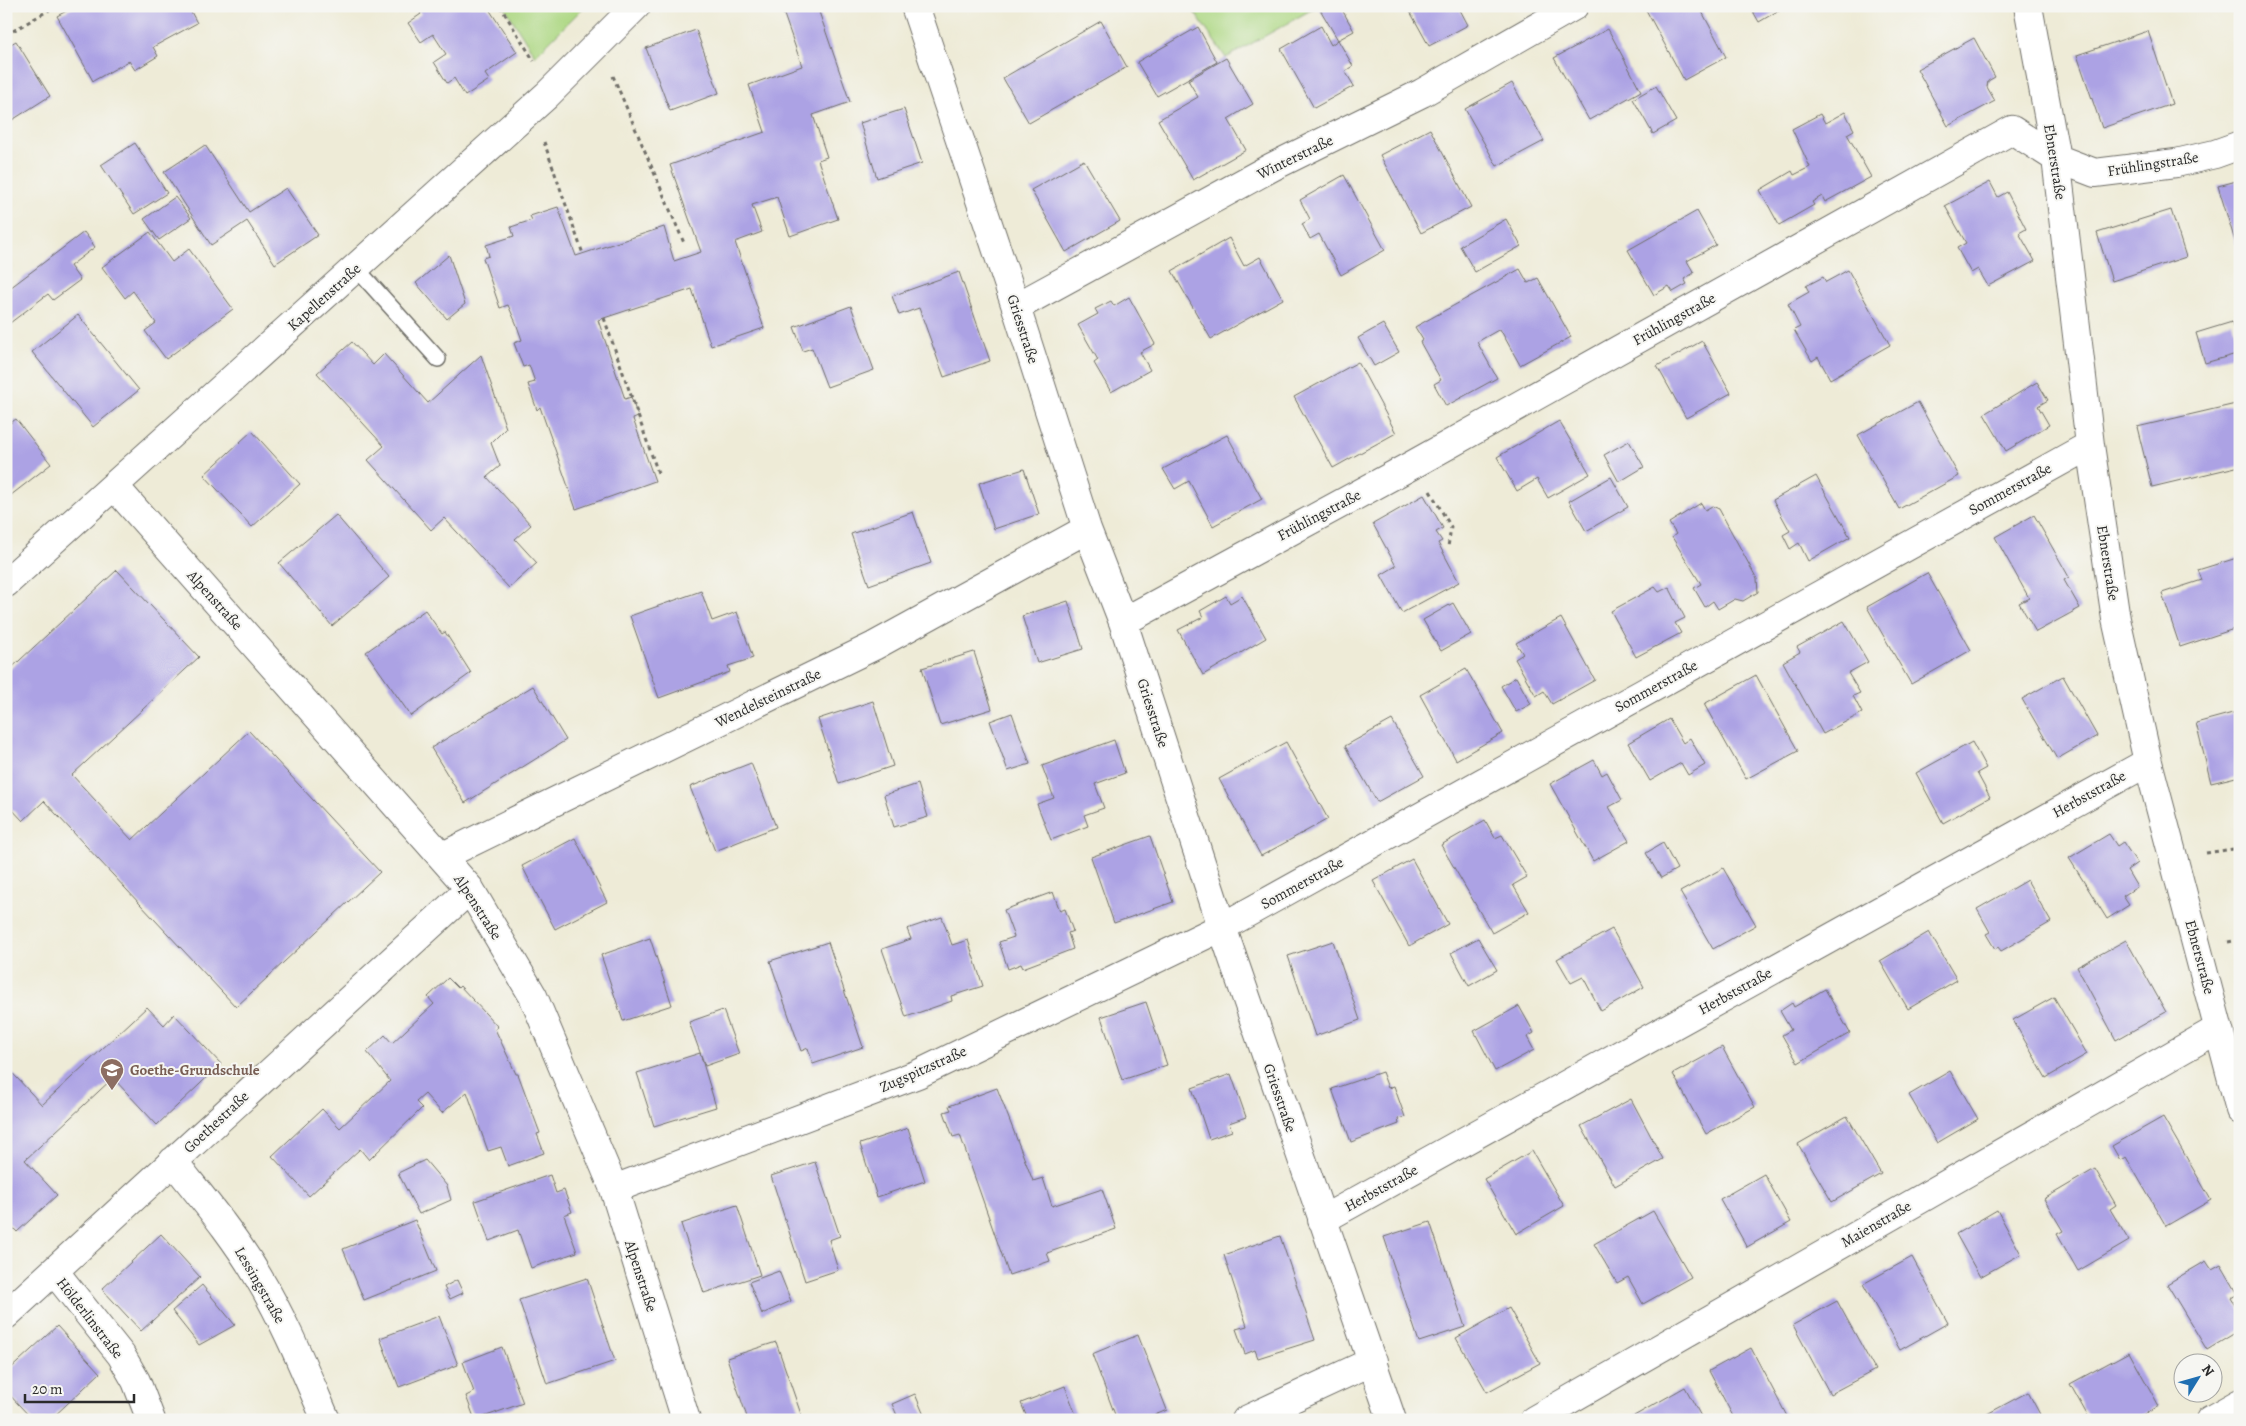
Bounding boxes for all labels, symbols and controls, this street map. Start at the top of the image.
street label: Ebnerstraße [2039,123,2071,202]
street label: Winterstraße [1253,130,1337,184]
street label: Frühlingstraße [2106,147,2200,181]
street label: Kapellenstraße [283,258,365,335]
street label: Frühlingstraße [1629,288,1719,350]
street label: Griesstraße [1002,292,1044,366]
street label: Sommerstraße [1965,458,2055,520]
street label: Frühlingstraße [1274,484,1365,545]
street label: Ebnerstraße [2092,524,2124,603]
street label: Alpenstraße [182,565,247,634]
street label: Sommerstraße [1611,655,1701,717]
street label: Wendelsteinstraße [711,664,825,733]
street label: Griesstraße [1132,676,1174,750]
street label: Herbststraße [2049,765,2130,822]
street label: Sommerstraße [1257,852,1347,914]
street label: Alpenstraße [449,870,507,944]
street label: Ebnerstraße [2180,918,2220,997]
street label: Herbststraße [1695,962,1776,1019]
street label: Zugspitzstraße [876,1041,970,1097]
school or university icon: Goethe-Grundschule [99,1057,125,1091]
place label: Goethe-Grundschule [130,1060,260,1080]
street label: Griesstraße [1259,1061,1301,1135]
street label: Goethestraße [179,1086,253,1158]
street label: Herbststraße [1341,1159,1422,1216]
street label: Maienstraße [1837,1196,1915,1252]
street label: Alpenstraße [620,1237,662,1315]
street label: Lessingstraße [230,1243,290,1327]
street label: Hölderlinstraße [52,1273,128,1363]
north arrow [2174,1354,2224,1404]
text: N [2197,1361,2219,1380]
scale bar [25,1371,134,1403]
text: 20 m [32,1379,63,1399]

